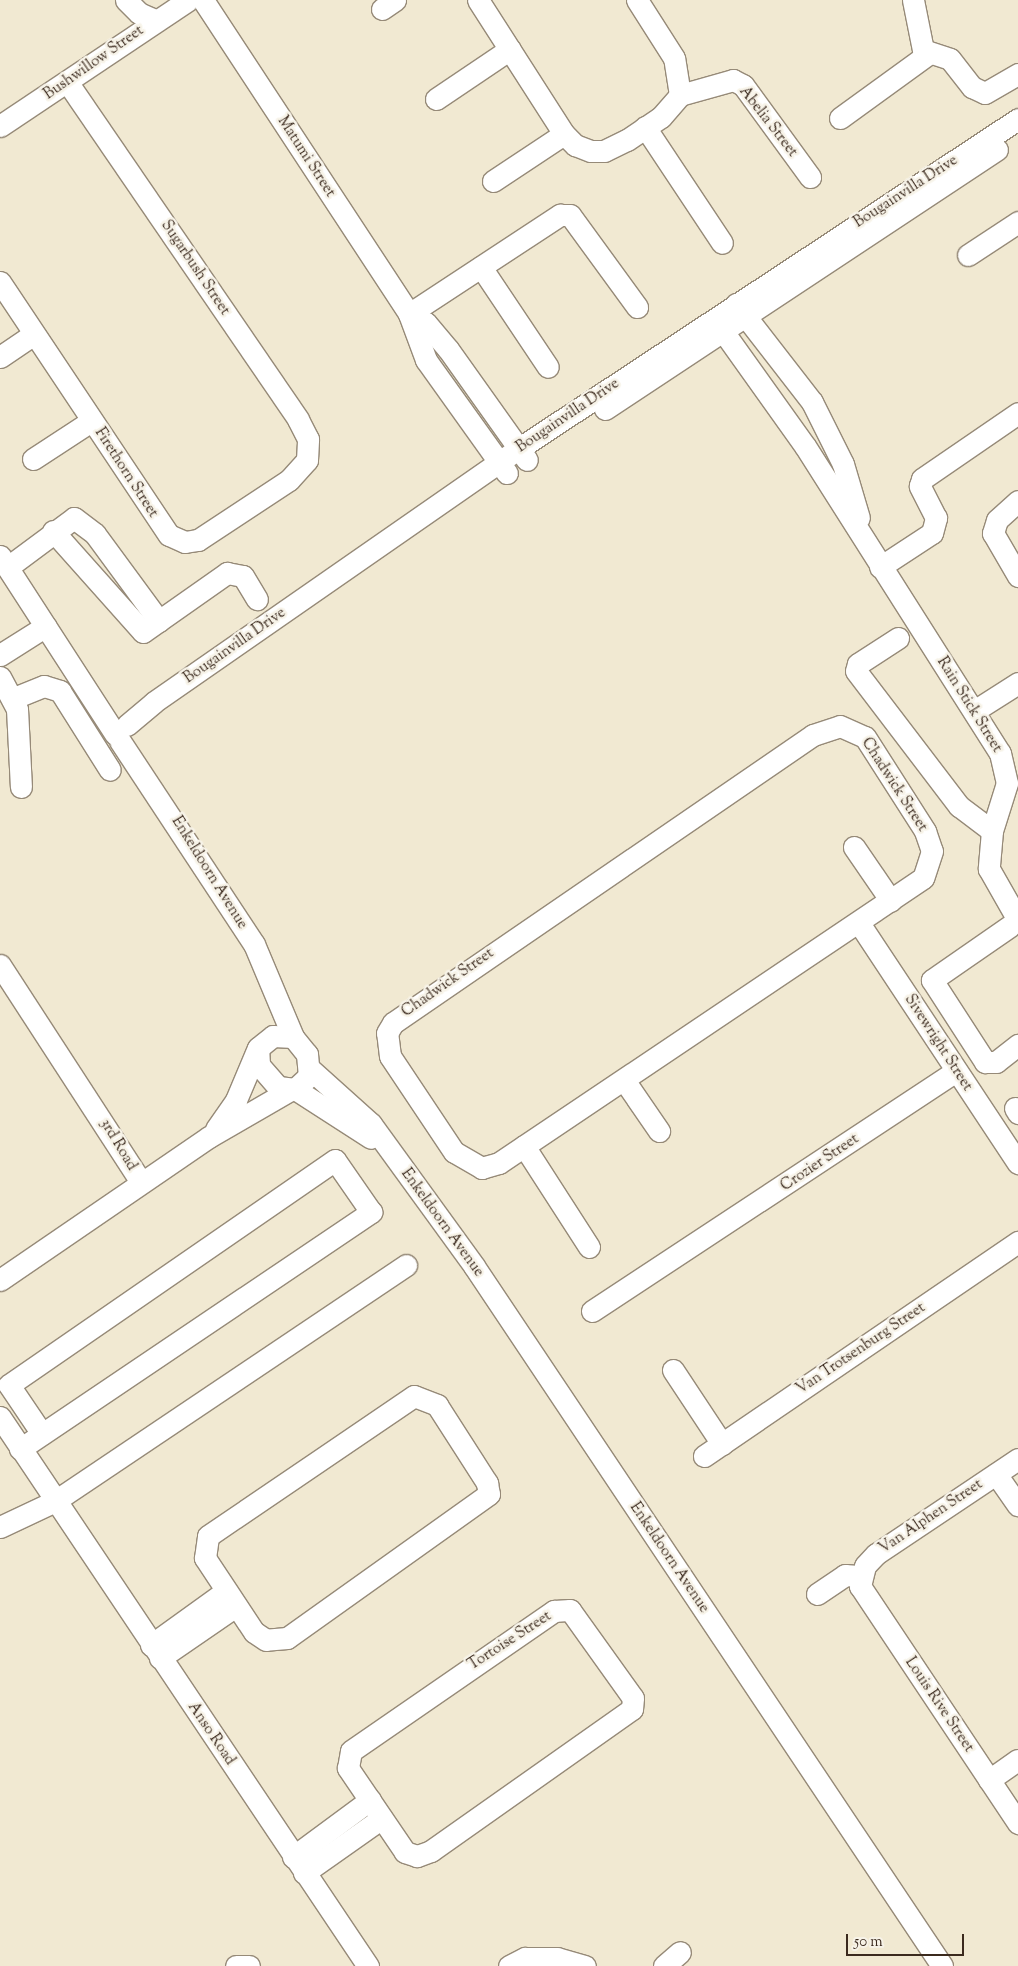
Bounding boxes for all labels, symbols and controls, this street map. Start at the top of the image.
street label: Bushwillow Street [41,22,147,104]
street label: Abelia Street [735,83,801,161]
street label: Matumi Street [273,113,339,201]
street label: Bougainvilla Drive [851,152,961,232]
street label: Sugarbush Street [157,217,233,319]
street label: Bougainvilla Drive [513,375,623,457]
street label: Firethorn Street [90,425,162,521]
street label: Bougainvilla Drive [181,604,289,688]
street label: Rain Stick Street [932,654,1006,756]
street label: Chadwick Street [857,735,931,835]
street label: Enkeldoorn Avenue [167,813,251,933]
street label: Chadwick Street [399,945,497,1021]
street label: Sivewright Street [900,991,976,1095]
street label: 3rd Road [96,1116,140,1174]
street label: Crozier Street [778,1130,862,1196]
street label: Enkeldoorn Avenue [397,1165,487,1281]
street label: Van Trotsenburg Street [793,1299,929,1399]
street label: Van Alphen Street [876,1476,986,1558]
street label: Enkeldoorn Avenue [625,1499,713,1617]
street label: Tortoise Street [465,1607,555,1675]
street label: Louis Rive Street [901,1654,977,1756]
street label: Anso Road [183,1699,239,1769]
scale bar [848,1924,966,1956]
text: 50 m [854,1932,883,1953]

